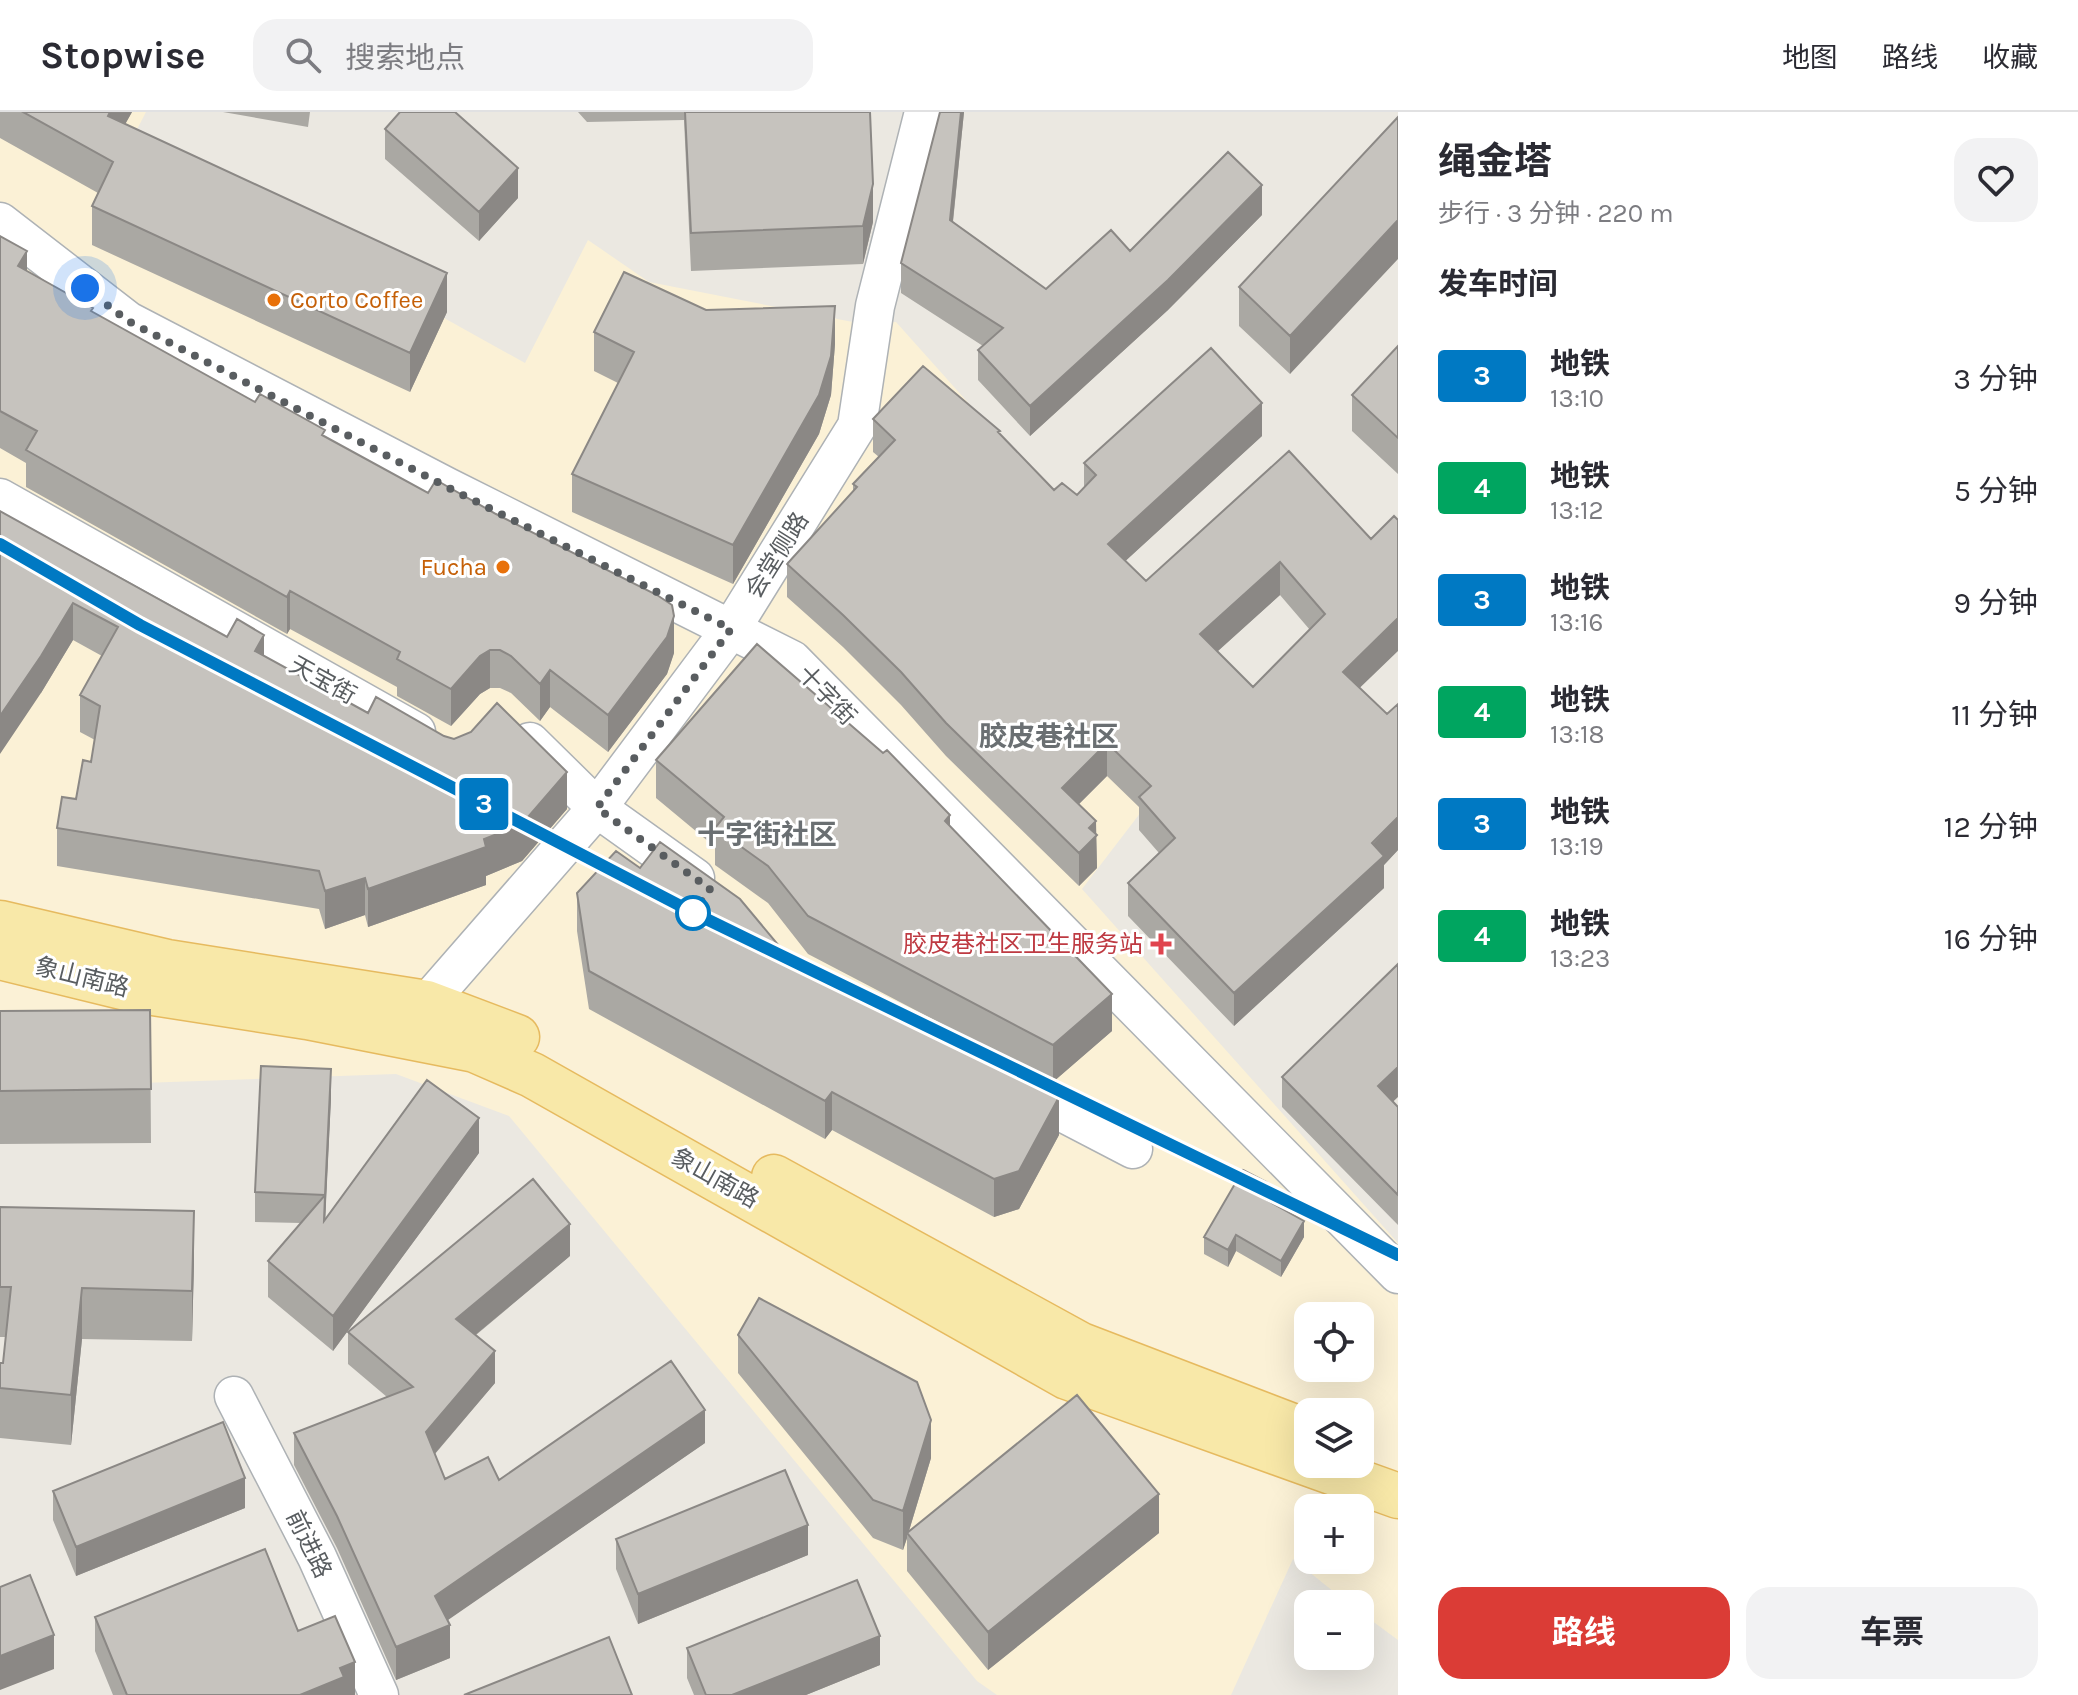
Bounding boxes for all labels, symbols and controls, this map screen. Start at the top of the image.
search box [253,19,813,91]
text: Stopwise [40,33,205,78]
icon: search [281,33,325,77]
text: 搜索地点 [345,40,465,76]
text: 地图 [1782,41,1838,74]
text: 路线 [1882,41,1938,74]
text: 收藏 [1982,41,2038,74]
button: heart [1954,138,2038,222]
text: 绳金塔 [1438,139,1552,184]
text: 步行 · 3 分钟 · 220 m [1438,198,1674,229]
text: 发车时间 [1438,266,1558,302]
your location [65,268,105,308]
place label: Corto Coffee [290,286,423,314]
marker: Corto Coffee [265,291,283,309]
text: 地铁 [1550,346,1610,382]
text: 3 [1473,359,1491,392]
text: 3 分钟 [1953,361,2038,397]
text: 13:10 [1550,383,1604,414]
text: 地铁 [1550,458,1610,494]
text: 4 [1474,471,1490,504]
text: 5 分钟 [1954,473,2038,509]
text: 13:12 [1550,495,1604,526]
street label: 会堂侧路 [740,507,814,603]
place label: Fucha [420,553,487,581]
marker: Fucha [494,558,512,576]
text: 地铁 [1550,570,1610,606]
text: 3 [1473,583,1491,616]
text: 9 分钟 [1953,585,2038,621]
text: 13:16 [1550,607,1603,638]
street label: 天宝街 [285,650,361,710]
street label: 十字街 [792,659,862,731]
text: 地铁 [1550,682,1610,718]
text: 4 [1474,695,1490,728]
text: 11 分钟 [1951,697,2038,733]
text: 13:18 [1550,719,1605,750]
district label: 胶皮巷社区 [979,720,1119,753]
line badge: 3 [458,778,510,830]
text: 3 [475,787,493,820]
text: 地铁 [1550,794,1610,830]
text: 3 [1473,807,1491,840]
text: 12 分钟 [1944,809,2038,845]
district label: 十字街社区 [697,818,837,851]
text: 13:19 [1550,831,1604,862]
unlabelled marker [676,896,710,930]
text: 地铁 [1550,906,1610,942]
text: 4 [1474,919,1490,952]
text: 16 分钟 [1944,921,2038,957]
place label: 胶皮巷社区卫生服务站 [903,930,1143,958]
marker: 胶皮巷社区卫生服务站 [1150,933,1172,955]
text: 13:23 [1550,943,1610,974]
street label: 象山南路 [32,952,132,1002]
street label: 象山南路 [666,1142,764,1214]
map controls [1294,1302,1374,1670]
button: locate [1294,1302,1374,1382]
button: layers [1294,1398,1374,1478]
button: + [1294,1494,1374,1574]
street label: 前进路 [281,1506,337,1582]
button: 路线 [1438,1587,1730,1679]
button: 车票 [1746,1587,2038,1679]
button: − [1294,1590,1374,1670]

